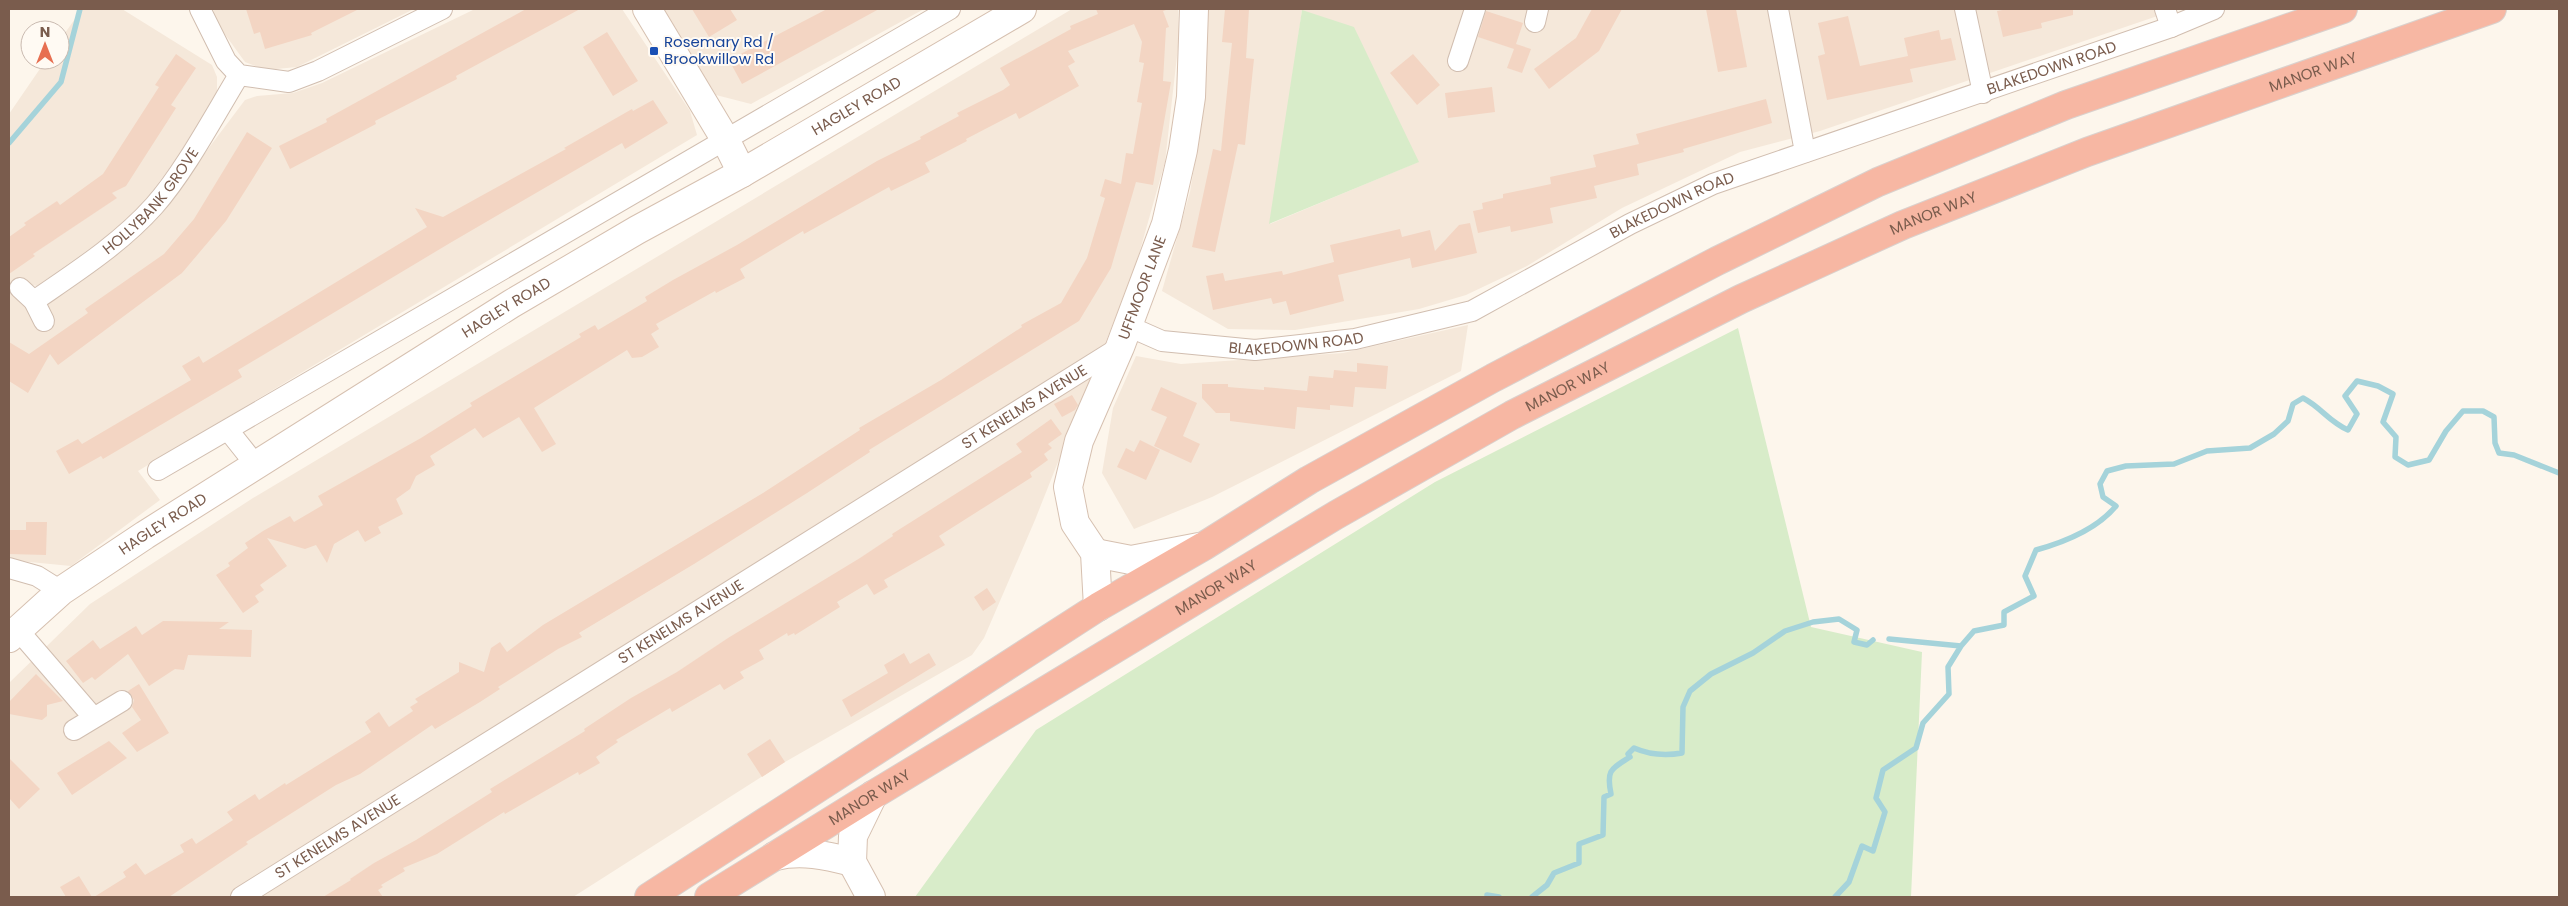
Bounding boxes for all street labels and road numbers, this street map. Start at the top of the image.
street label: BLAKEDOWN ROAD [1984,35,2119,99]
street label: MANOR WAY [2266,46,2360,97]
street label: HAGLEY ROAD [807,71,905,140]
street label: HOLLYBANK GROVE [98,143,203,259]
street label: BLAKEDOWN ROAD [1606,166,1737,243]
street label: MANOR WAY [1886,186,1980,240]
street label: UFFMOOR LANE [1113,232,1171,343]
street label: HAGLEY ROAD [458,272,554,342]
street label: BLAKEDOWN ROAD [1228,326,1366,360]
street label: MANOR WAY [1522,356,1613,417]
street label: ST KENELMS AVENUE [957,359,1091,454]
street label: HAGLEY ROAD [114,488,211,560]
street label: MANOR WAY [1171,554,1261,620]
street label: ST KENELMS AVENUE [614,574,748,669]
street label: MANOR WAY [825,764,914,830]
street label: ST KENELMS AVENUE [271,789,404,883]

